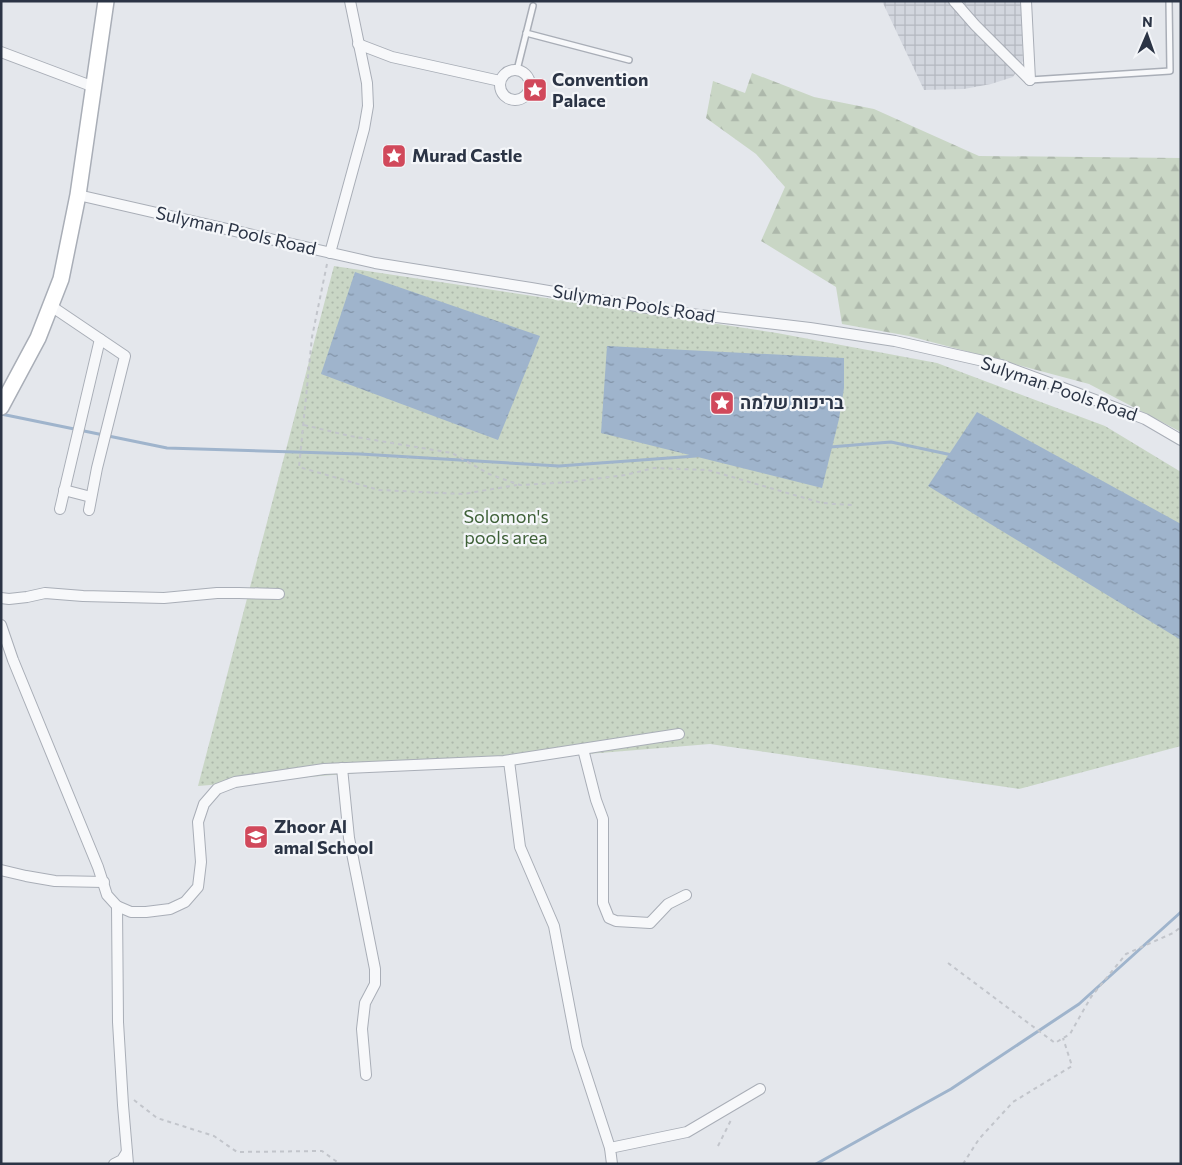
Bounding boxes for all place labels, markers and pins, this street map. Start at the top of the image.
place label: Convention Palace [552,68,648,111]
place icon: Convention Palace [522,77,548,103]
place icon: Murad Castle [381,143,407,169]
place label: Murad Castle [412,144,522,166]
place icon: בריכות שלמה [709,390,735,416]
place label: בריכות שלמה [740,391,844,413]
place label: Zhoor Al amal School [274,815,373,858]
school or university icon: Zhoor Al amal School [243,824,269,850]

